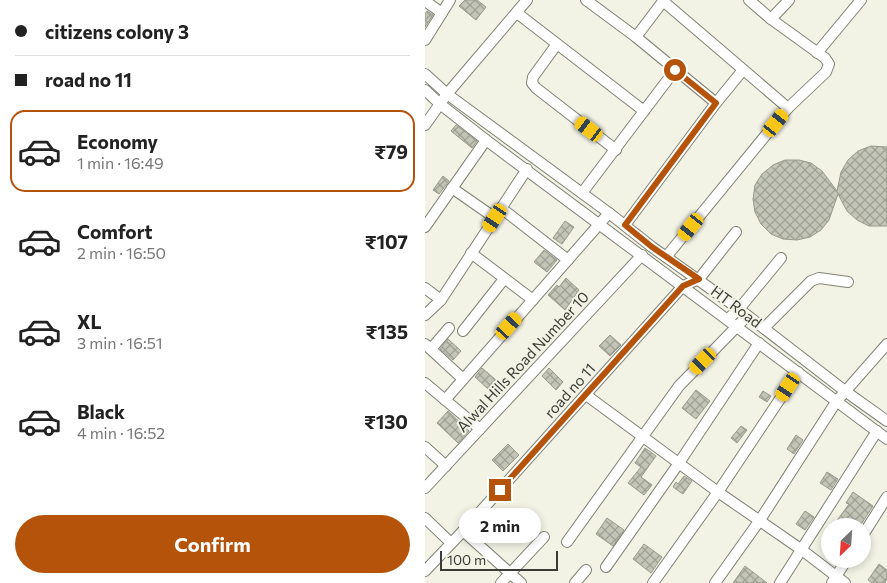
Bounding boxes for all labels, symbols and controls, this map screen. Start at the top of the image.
text: citizens colony 3 [45,20,189,43]
route start [664,59,686,81]
text: road no 11 [45,68,132,91]
car [760,107,791,139]
car [572,114,605,144]
icon: car [17,129,62,174]
text: Economy [77,130,158,153]
text: ₹79 [374,140,408,163]
text: 1 min · 16:49 [77,153,164,172]
car [480,201,509,235]
car [675,211,706,243]
icon: car [17,219,62,264]
text: Comfort [77,220,153,243]
text: ₹107 [365,230,408,253]
text: 2 min · 16:50 [77,243,166,262]
street label: HT Road [708,281,765,331]
street label: Alwal Hills Road Number 10 [452,287,592,435]
icon: car [17,309,62,354]
text: XL [77,310,102,333]
car [493,310,524,342]
text: ₹135 [366,320,408,343]
text: 3 min · 16:51 [77,333,163,352]
car [687,345,718,377]
street label: road no 11 [540,359,598,421]
car [773,370,802,404]
icon: car [17,399,62,444]
text: Black [77,400,125,423]
text: ₹130 [364,410,408,433]
text: 4 min · 16:52 [77,423,165,442]
route end [489,479,511,501]
callout: 2 min [459,508,541,542]
button: Confirm [15,515,410,573]
text: 2 min [480,516,520,535]
north arrow [821,518,871,568]
map controls [821,518,871,568]
scale bar [440,548,557,571]
text: 100 m [447,551,486,568]

